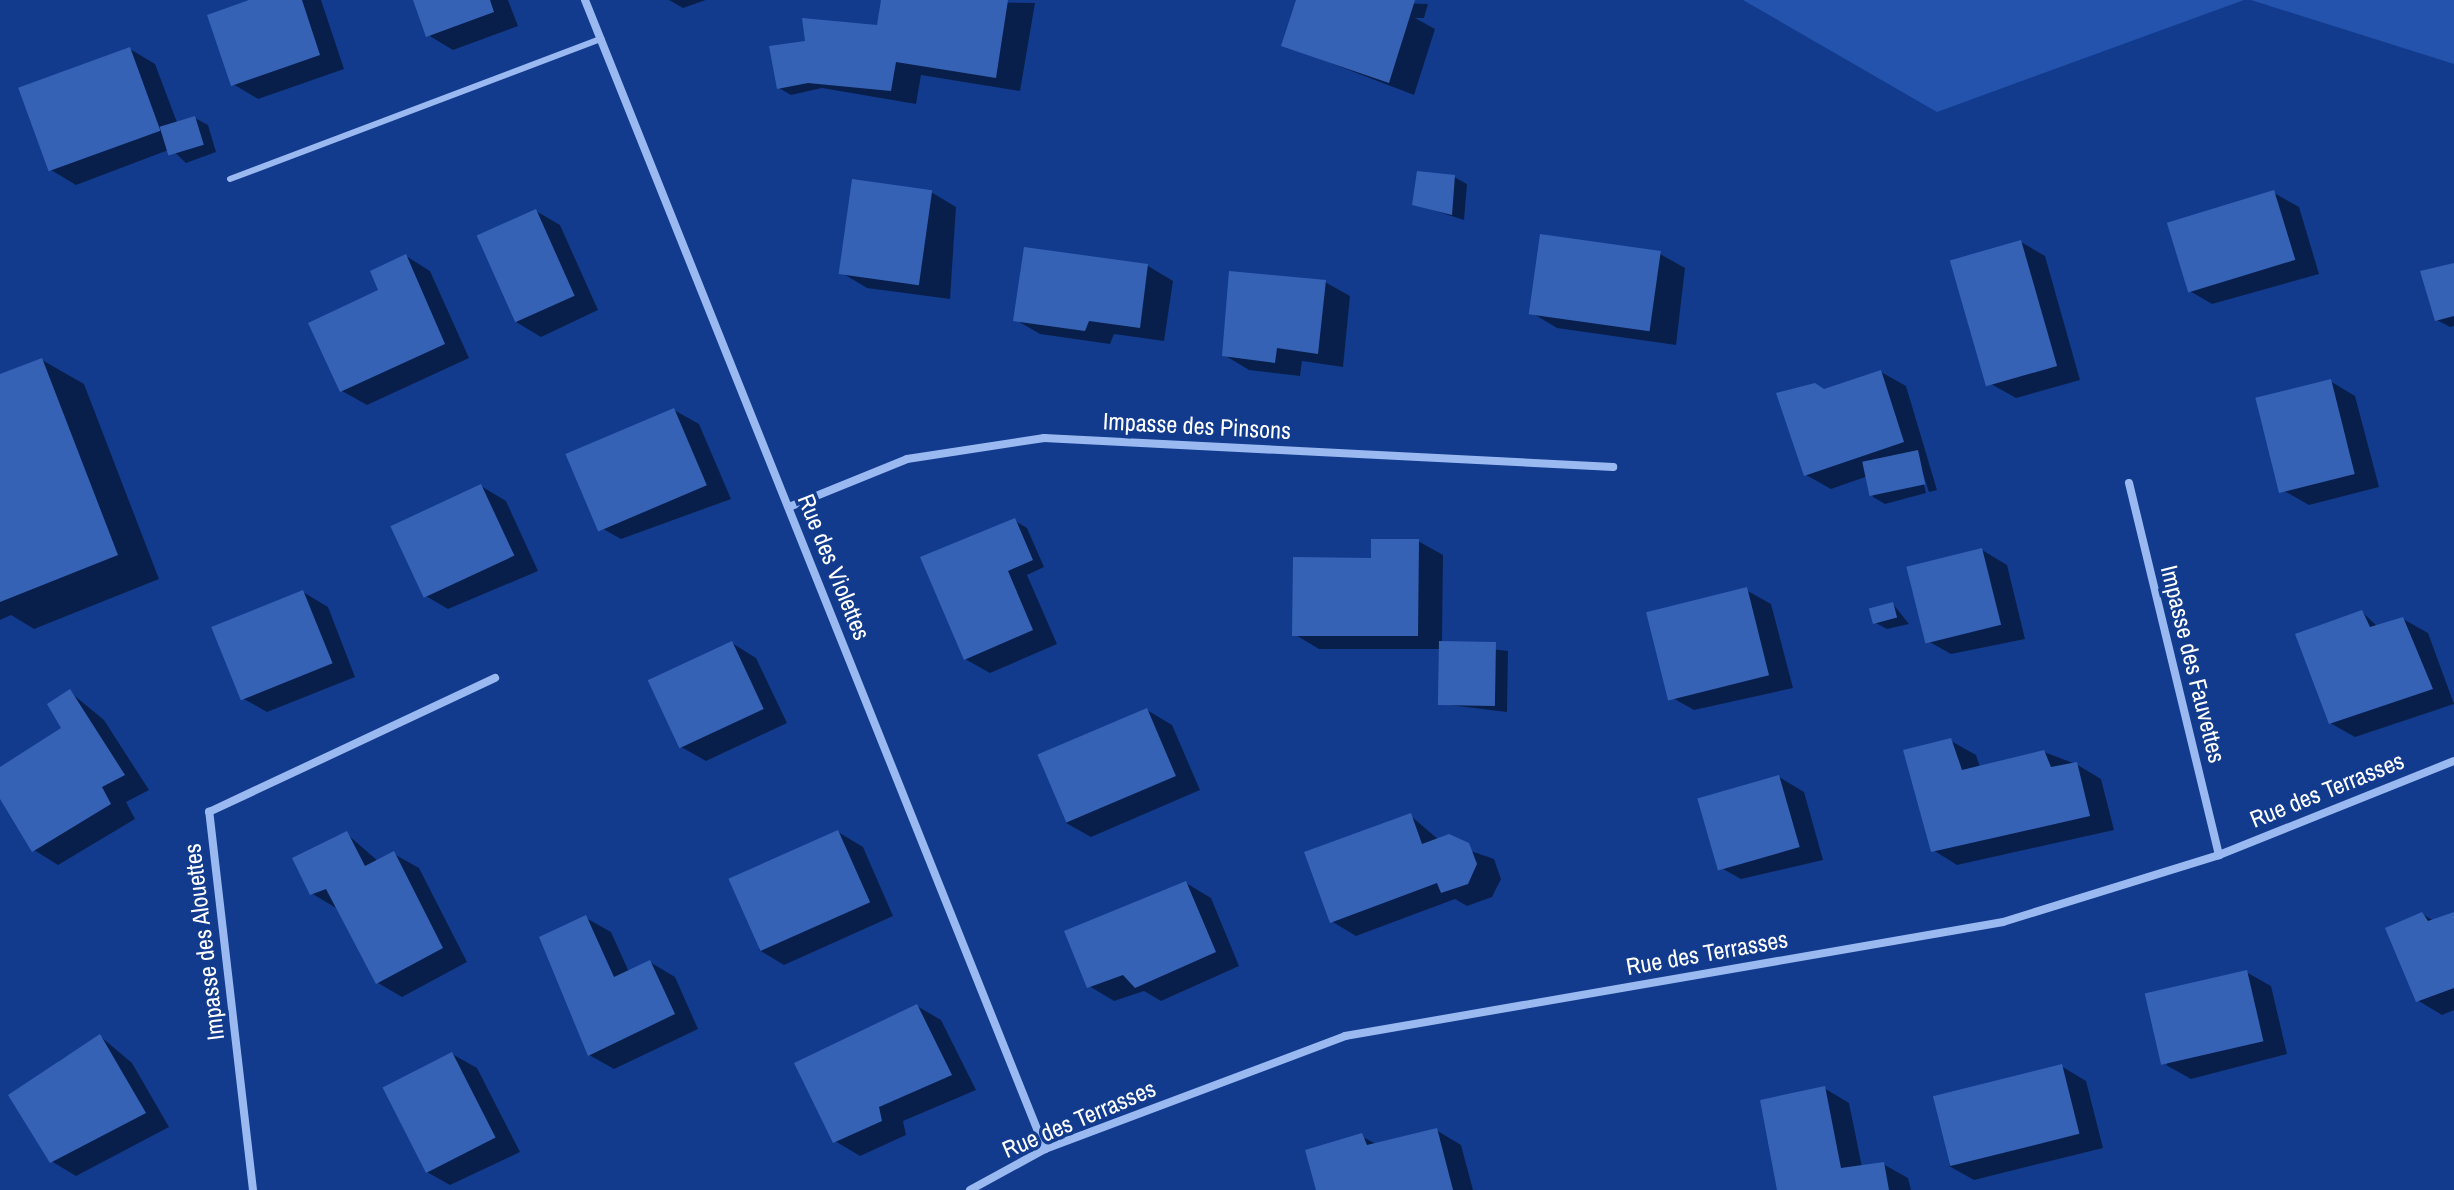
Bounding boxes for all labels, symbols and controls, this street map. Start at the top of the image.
street label: Impasse des Pinsons [1102,407,1292,445]
street label: Rue des Violettes [792,490,876,644]
street label: Impasse des Fauvettes [2155,562,2231,766]
street label: Rue des Terrasses [2246,746,2408,834]
street label: Impasse des Alouettes [178,841,230,1043]
street label: Rue des Terrasses [1624,925,1790,981]
street label: Rue des Terrasses [998,1074,1160,1164]

